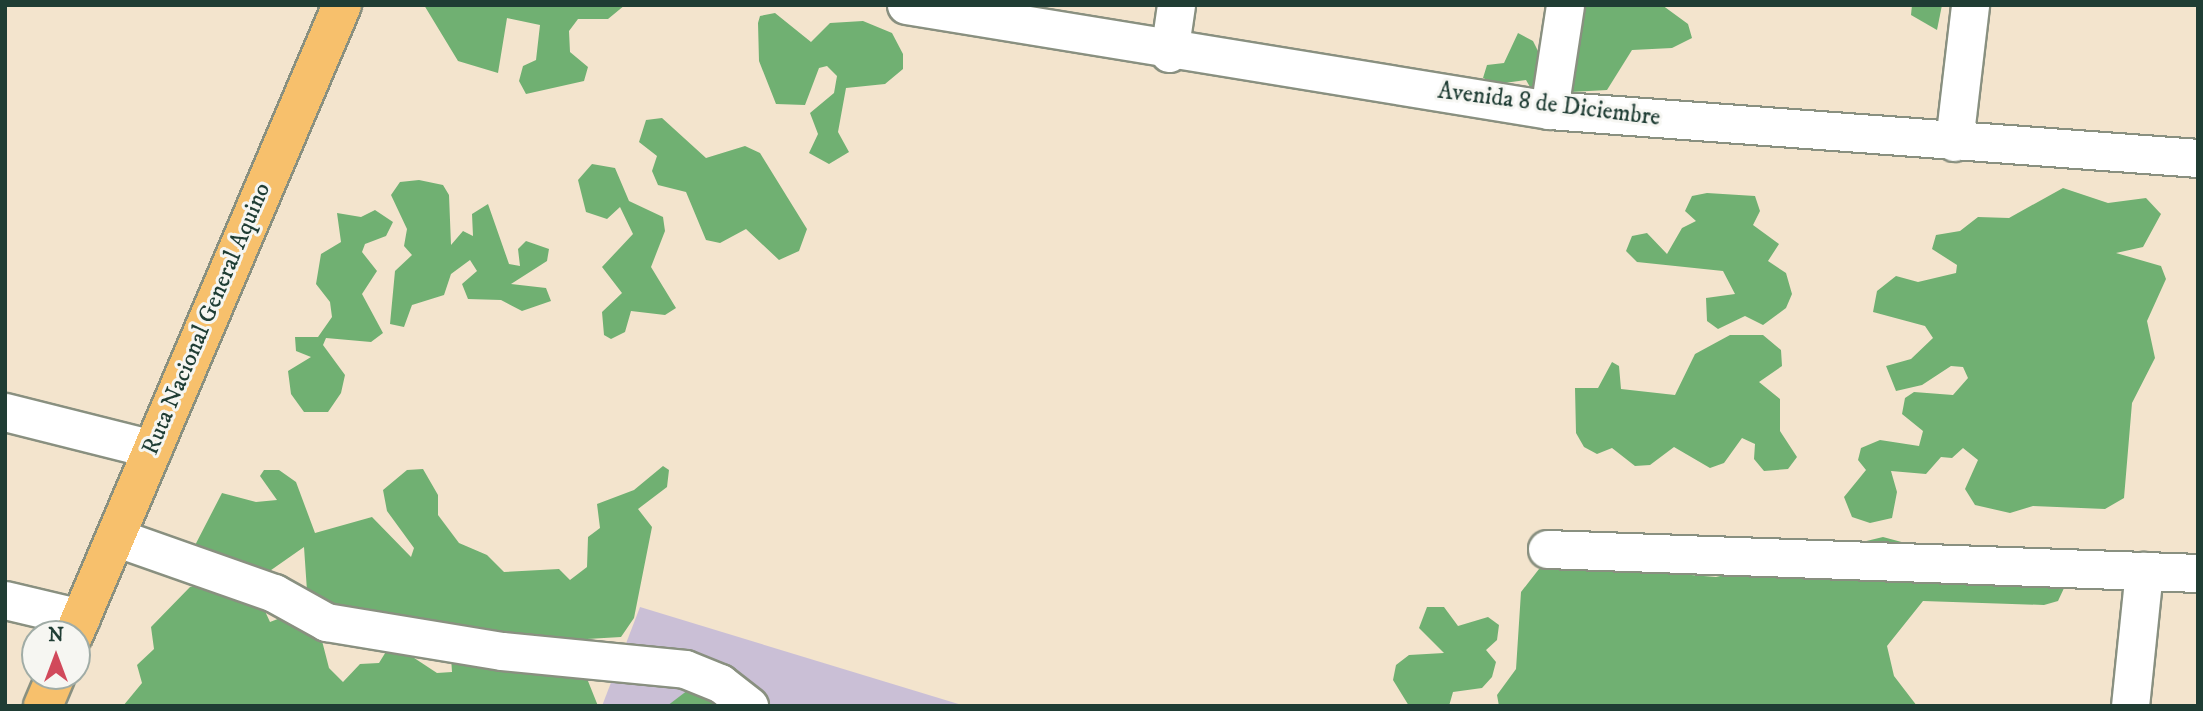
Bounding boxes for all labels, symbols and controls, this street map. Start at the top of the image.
street label: Avenida 8 de Diciembre [1436,77,1662,133]
street label: Ruta Nacional General Aquino [137,179,277,459]
north arrow [21,620,91,690]
text: N [48,624,64,647]

